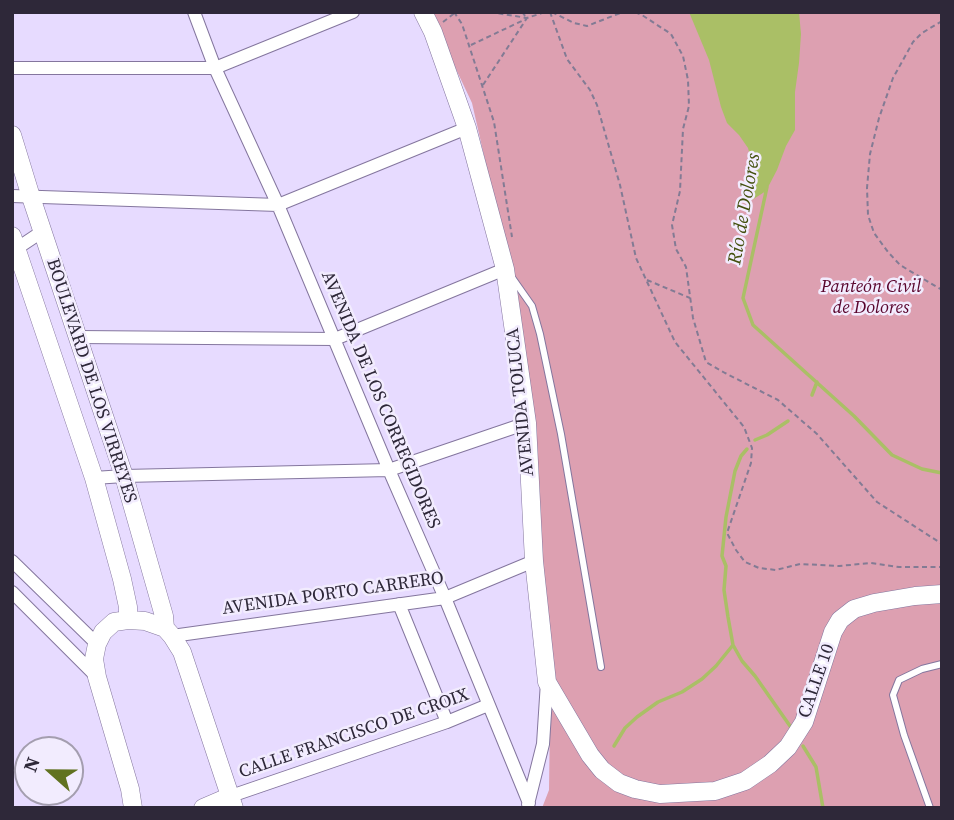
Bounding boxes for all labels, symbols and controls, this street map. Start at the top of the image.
water label: Río de Dolores [724,152,766,266]
street label: BOULEVARD DE LOS VIRREYES [41,256,141,506]
street label: AVENIDA DE LOS CORREGIDORES [316,268,444,532]
park label: Panteón Civil de Dolores [821,276,921,318]
street label: AVENIDA TOLUCA [502,327,540,477]
street label: AVENIDA PORTO CARRERO [221,568,445,620]
street label: CALLE 10 [794,641,840,721]
street label: CALLE FRANCISCO DE CROIX [236,684,472,784]
north arrow [14,736,84,806]
text: N [17,753,46,775]

